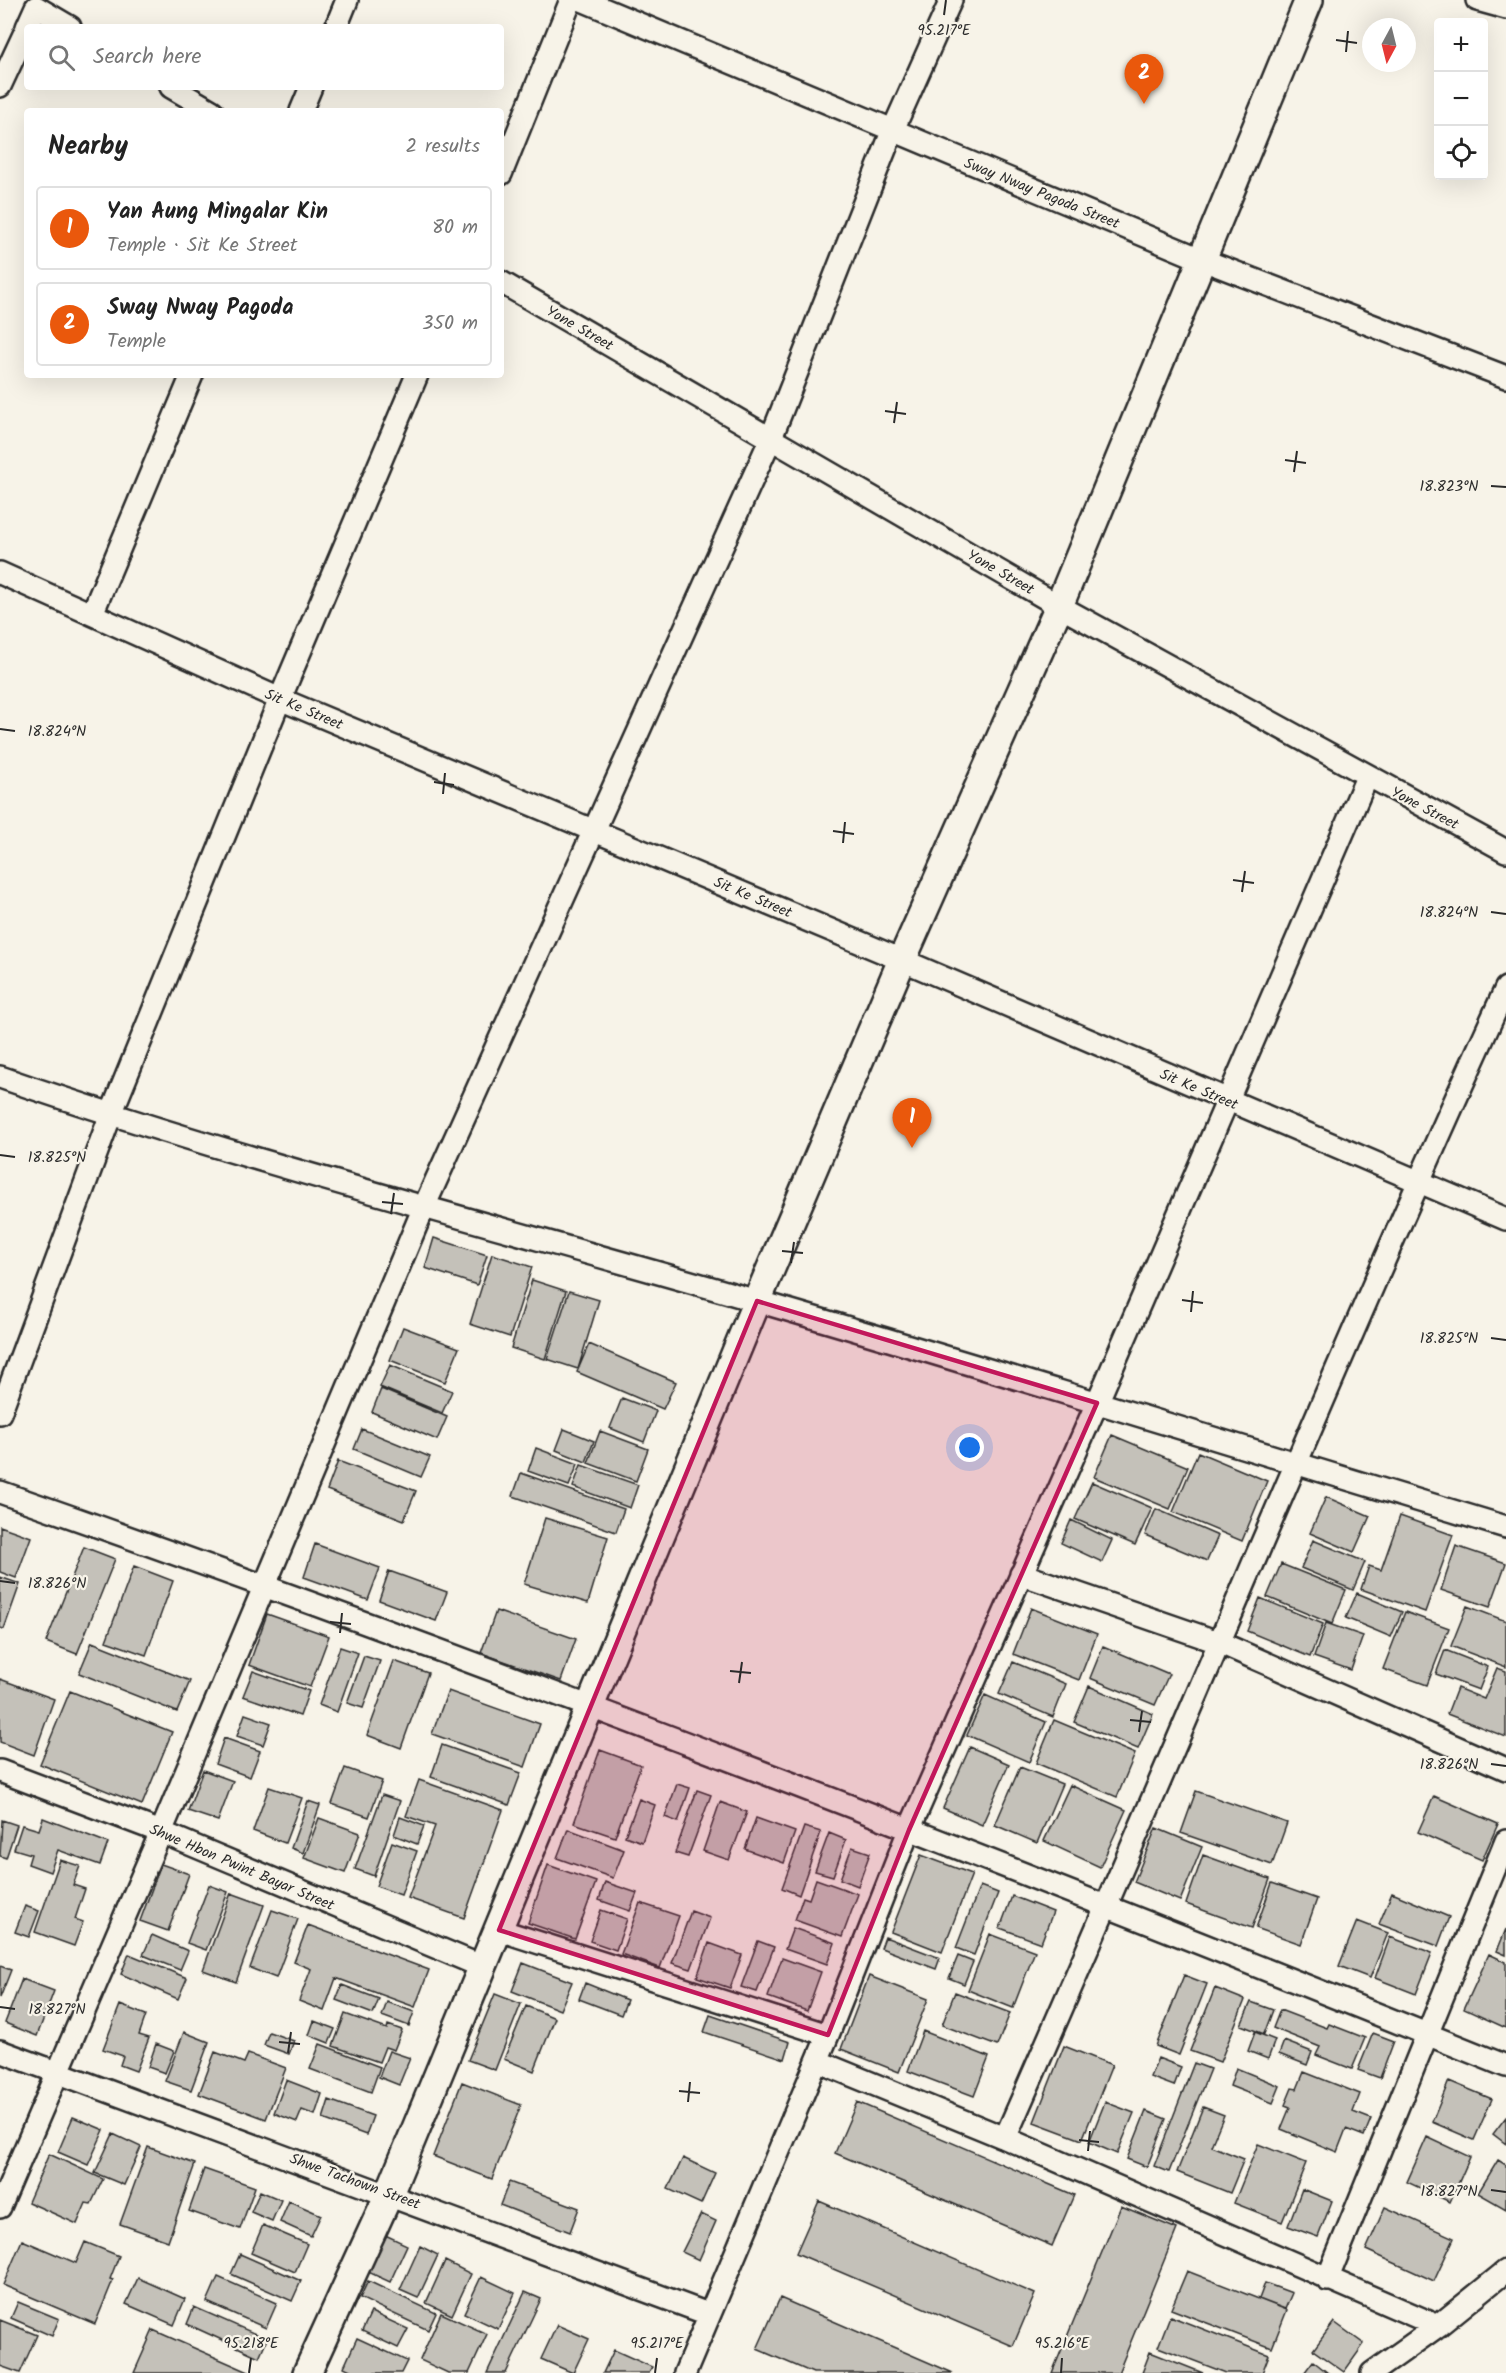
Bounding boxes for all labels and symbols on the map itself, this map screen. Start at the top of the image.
north arrow [1362,18,1416,72]
text: 95.217°E [917,19,972,43]
pin: 2 [1124,54,1164,104]
street label: Sway Nway Pagoda Street [960,152,1123,236]
street label: Yone Street [541,300,618,358]
text: 18.823°N [1420,475,1478,499]
street label: Yone Street [962,544,1039,602]
street label: Sit Ke Street [261,683,347,737]
text: 18.824°N [28,720,86,744]
street label: Yone Street [1386,781,1463,837]
street label: Sit Ke Street [710,871,796,925]
text: 18.824°N [1420,901,1478,925]
street label: Sit Ke Street [1156,1063,1242,1117]
pin: 1 [892,1098,932,1148]
text: 18.825°N [28,1146,86,1170]
text: 18.825°N [1420,1327,1478,1351]
your location [955,1433,984,1462]
text: 18.826°N [28,1572,86,1596]
text: 18.826°N [1420,1753,1478,1777]
street label: Shwe Hbon Pwint Bayar Street [145,1818,338,1918]
text: 18.827°N [28,1998,86,2022]
street label: Shwe Tachown Street [286,2147,424,2217]
text: 18.827°N [1420,2180,1478,2204]
text: 95.218°E [223,2332,280,2356]
text: 95.217°E [630,2332,685,2356]
text: 95.216°E [1035,2332,1090,2356]

